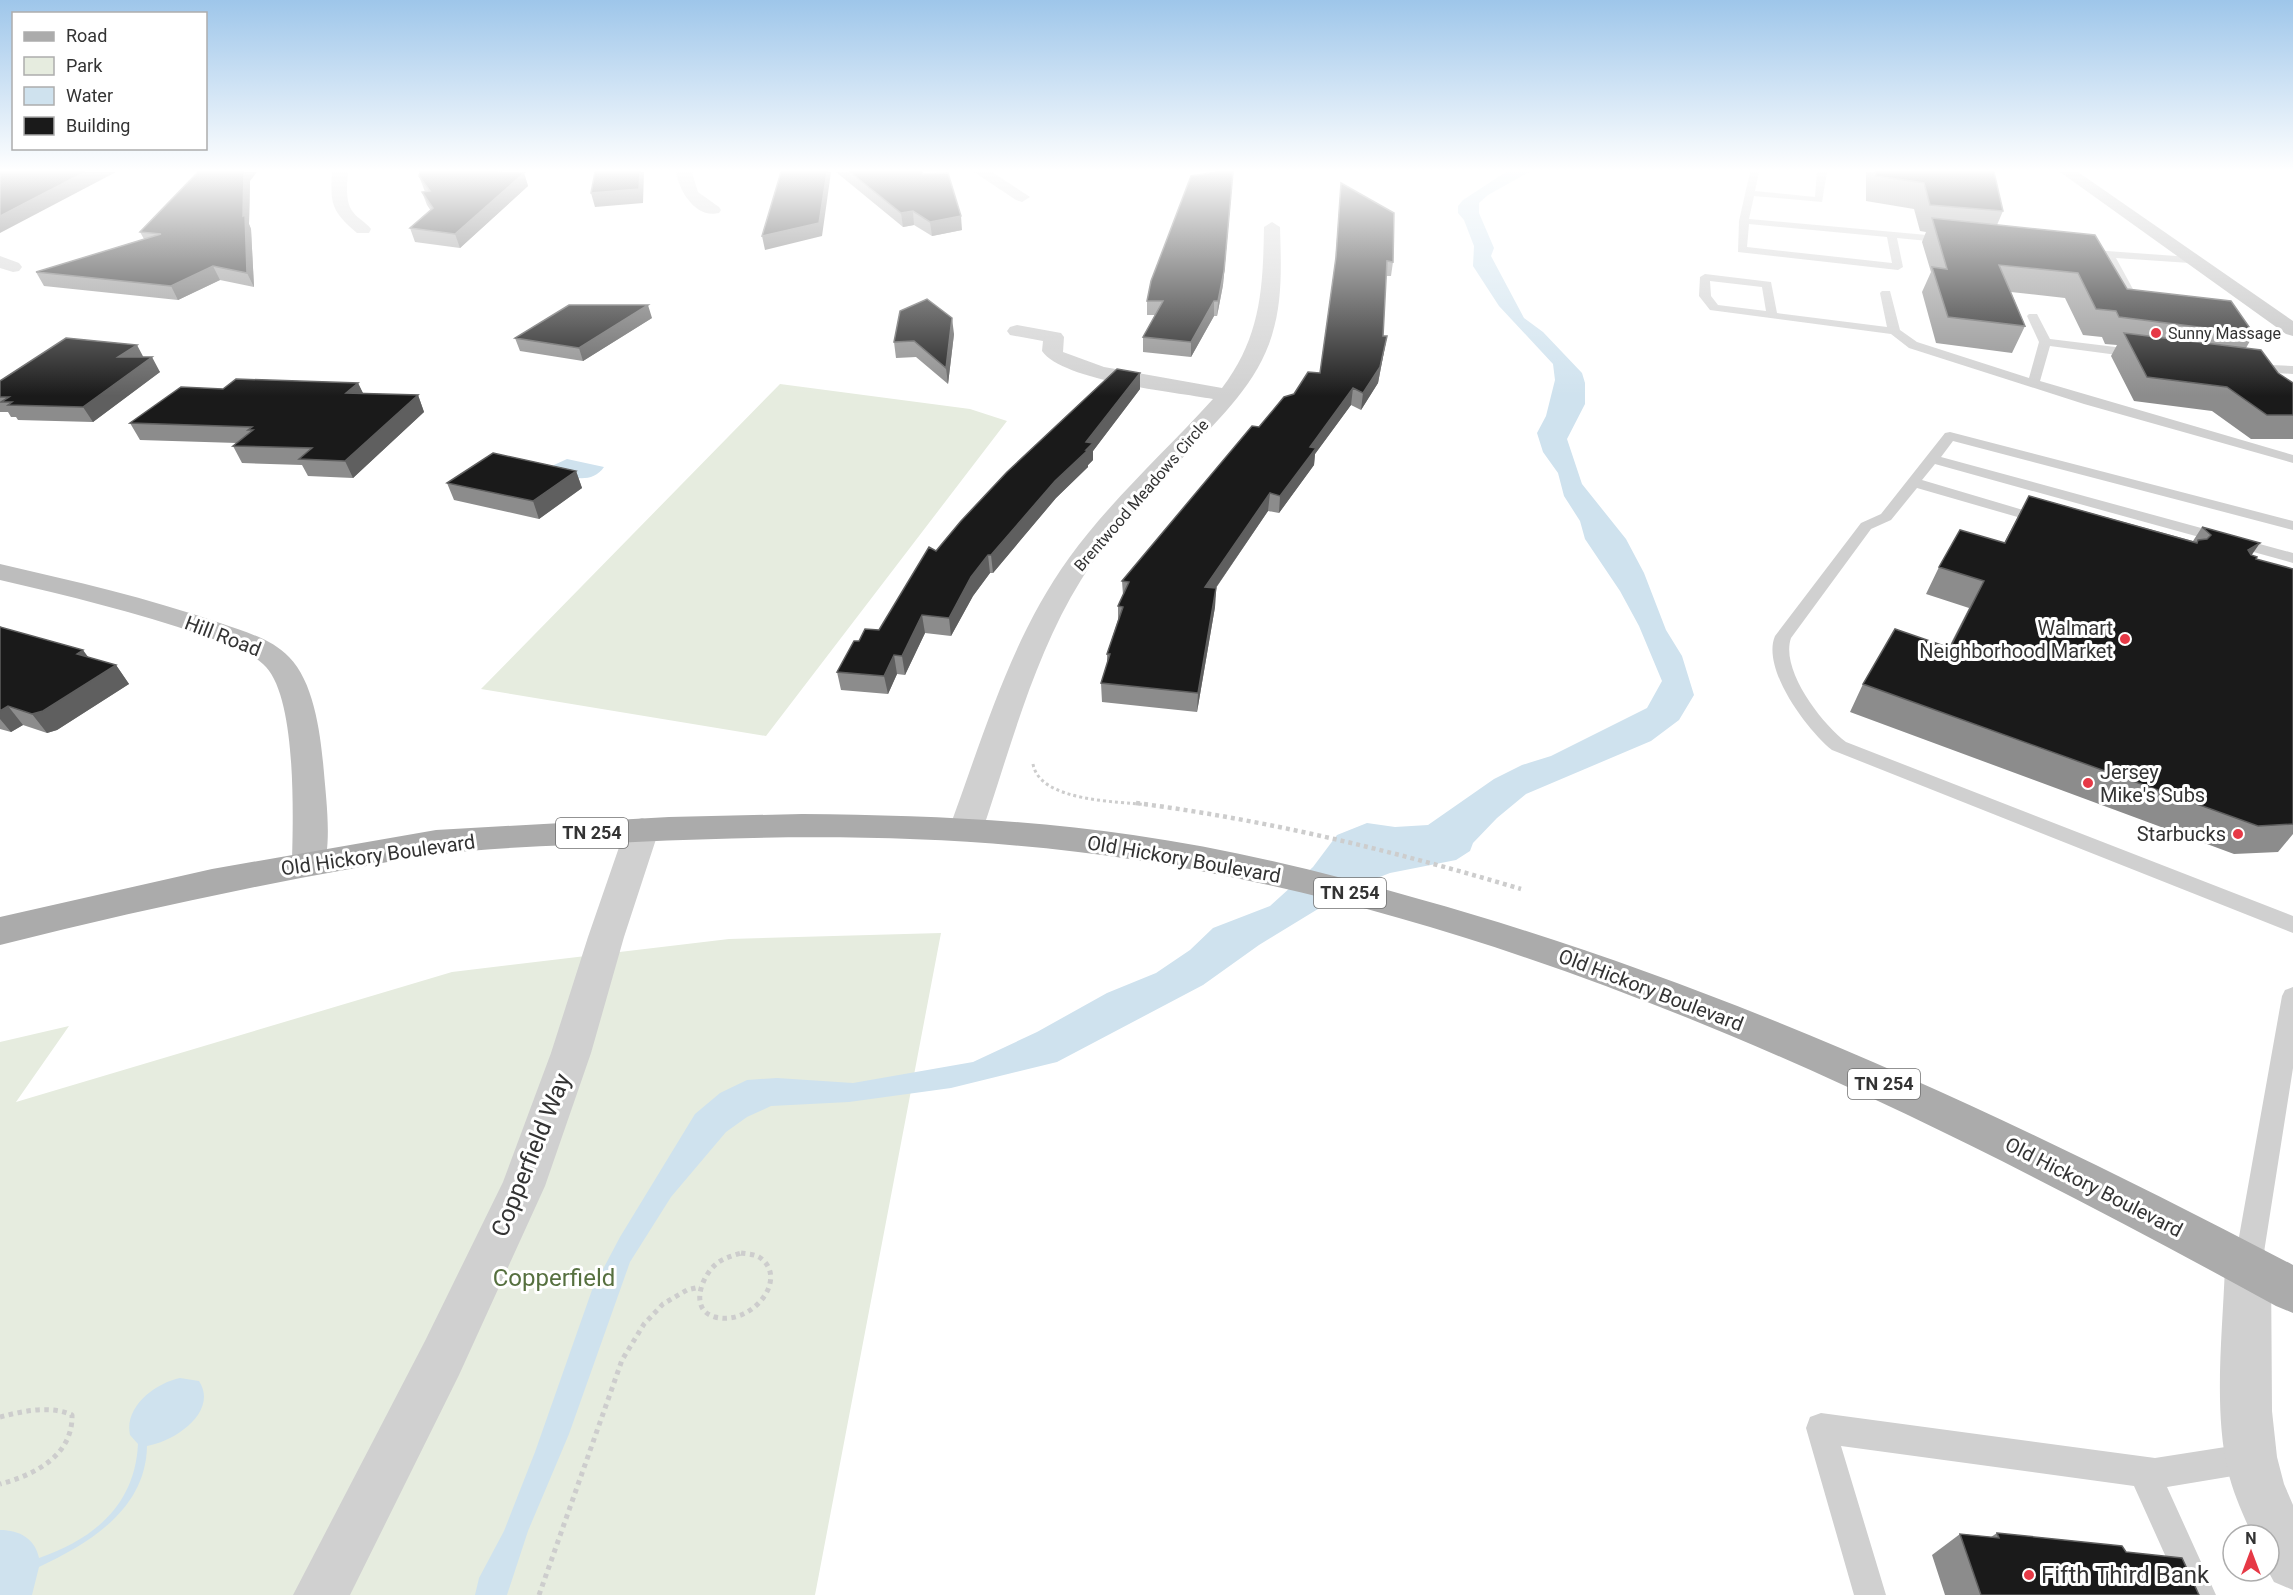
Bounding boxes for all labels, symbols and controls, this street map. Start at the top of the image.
legend [12,12,207,150]
text: Road [66,25,107,46]
text: Park [66,55,103,76]
text: Water [66,85,113,106]
text: Building [66,115,130,136]
place label: Sunny Massage [2168,324,2281,343]
marker: Sunny Massage [2149,326,2163,340]
street label: Brentwood Meadows Circle [1070,416,1212,575]
street label: Hill Road [181,611,265,661]
place label: Walmart Neighborhood Market [1919,616,2113,663]
marker: Walmart Neighborhood Market [2118,632,2132,646]
place label: Jersey Mike's Subs [2100,760,2205,807]
marker: Jersey Mike's Subs [2081,776,2095,790]
road number: TN 254 [556,818,628,848]
place label: Starbucks [2137,822,2226,846]
marker: Starbucks [2231,827,2245,841]
street label: Old Hickory Boulevard [279,829,477,881]
street label: Old Hickory Boulevard [1085,830,1283,888]
road number: TN 254 [1314,878,1386,908]
street label: Old Hickory Boulevard [1555,944,1747,1036]
street label: Copperfield Way [485,1069,577,1241]
road number: TN 254 [1848,1069,1920,1099]
street label: Old Hickory Boulevard [2001,1132,2187,1242]
park label: Copperfield [493,1264,615,1292]
north arrow [2221,1523,2281,1583]
text: N [2245,1529,2257,1548]
place label: Fifth Third Bank [2041,1561,2210,1589]
marker: Fifth Third Bank [2022,1568,2036,1582]

